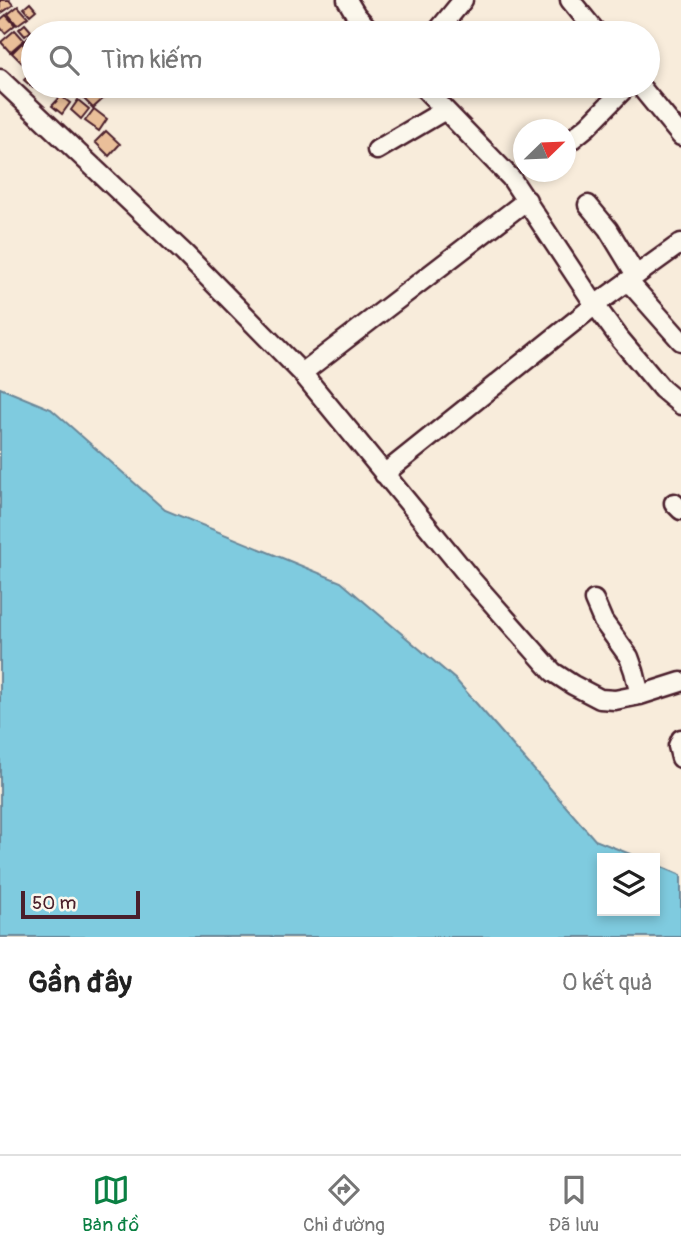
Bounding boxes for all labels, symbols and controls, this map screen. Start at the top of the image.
search box [21,21,660,98]
icon: search [45,41,83,79]
text: Tìm kiếm [101,44,202,76]
north arrow [513,119,576,182]
map controls [597,853,660,916]
button: layers [597,853,660,916]
scale bar [21,888,140,920]
text: 50 m [32,891,76,915]
text: Gần đây [28,964,132,1001]
text: 0 kết quả [562,968,653,997]
tab: Bản đồ [82,1171,139,1237]
tab: Chỉ đường [303,1171,385,1237]
tab: Đã lưu [548,1171,599,1237]

